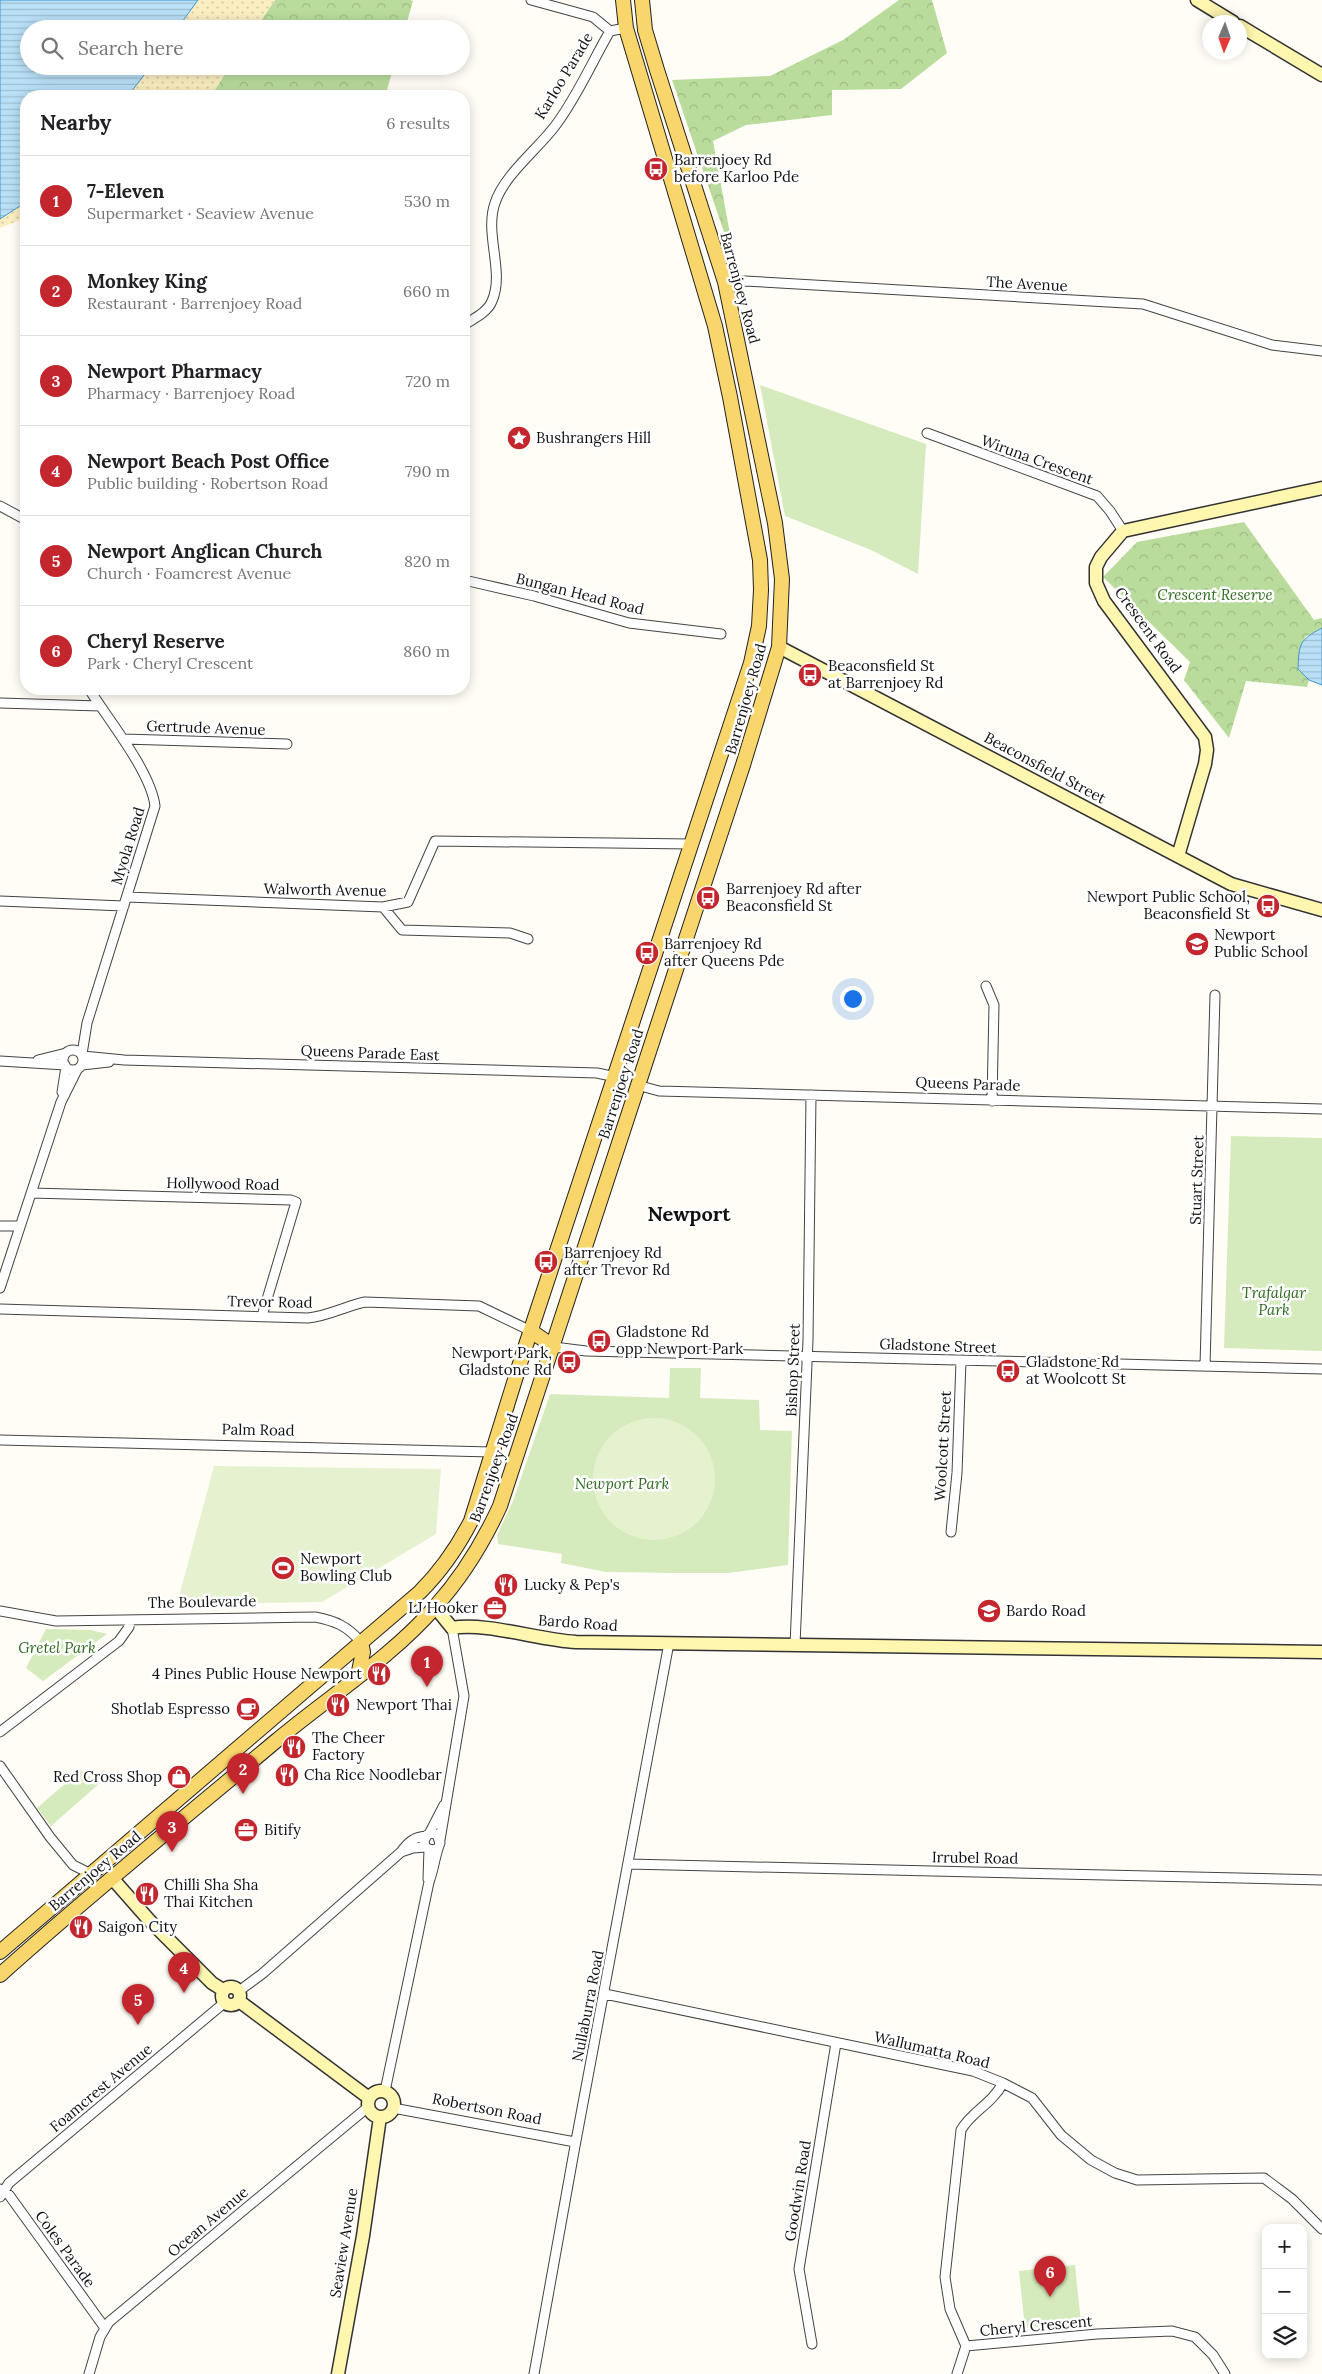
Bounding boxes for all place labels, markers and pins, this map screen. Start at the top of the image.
place label: Barrenjoey Rd before Karloo Pde [674,150,799,186]
bus stop icon: Barrenjoey Rd before Karloo Pde [643,156,669,182]
place icon: Bushrangers Hill [506,425,532,451]
place label: Bushrangers Hill [536,428,651,447]
place label: Beaconsfield St at Barrenjoey Rd [828,656,943,692]
bus stop icon: Beaconsfield St at Barrenjoey Rd [797,662,823,688]
place label: Barrenjoey Rd after Beaconsfield St [726,879,862,915]
bus stop icon: Barrenjoey Rd after Beaconsfield St [695,885,721,911]
place label: Newport Public School, Beaconsfield St [1087,887,1250,923]
bus stop icon: Newport Public School, Beaconsfield St [1255,893,1281,919]
place label: Newport Public School [1214,925,1308,961]
school or university icon: Newport Public School [1184,931,1210,957]
place label: Barrenjoey Rd after Queens Pde [664,934,784,970]
bus stop icon: Barrenjoey Rd after Queens Pde [634,940,660,966]
place label: Barrenjoey Rd after Trevor Rd [564,1243,670,1279]
bus stop icon: Barrenjoey Rd after Trevor Rd [533,1249,559,1275]
place label: Gladstone Rd opp Newport Park [616,1322,743,1358]
bus stop icon: Gladstone Rd opp Newport Park [586,1328,612,1354]
place label: Newport Park, Gladstone Rd [452,1343,552,1379]
bus stop icon: Newport Park, Gladstone Rd [556,1349,582,1375]
place label: Gladstone Rd at Woolcott St [1026,1352,1126,1388]
bus stop icon: Gladstone Rd at Woolcott St [995,1358,1021,1384]
place label: Newport Bowling Club [300,1549,392,1585]
sports icon: Newport Bowling Club [270,1555,296,1581]
restaurant icon: Lucky & Pep's [493,1572,519,1598]
place label: Lucky & Pep's [524,1575,620,1594]
office icon: LJ Hooker [482,1595,508,1621]
place label: LJ Hooker [408,1598,478,1617]
school or university icon: Bardo Road [976,1598,1002,1624]
place label: Bardo Road [1006,1601,1086,1620]
pin: 1 [411,1646,443,1687]
restaurant icon: 4 Pines Public House Newport [366,1661,392,1687]
place label: 4 Pines Public House Newport [152,1664,362,1683]
restaurant icon: Newport Thai [325,1692,351,1718]
place label: Newport Thai [356,1695,452,1714]
cafe icon: Shotlab Espresso [235,1696,261,1722]
place label: Shotlab Espresso [111,1699,230,1718]
place label: The Cheer Factory [312,1728,385,1764]
restaurant icon: The Cheer Factory [281,1734,307,1760]
pin: 2 [227,1753,259,1794]
restaurant icon: Cha Rice Noodlebar [274,1762,300,1788]
shop icon: Red Cross Shop [166,1764,192,1790]
place label: Cha Rice Noodlebar [304,1765,442,1784]
place label: Red Cross Shop [53,1767,162,1786]
pin: 3 [156,1811,188,1852]
office icon: Bitify [233,1817,259,1843]
place label: Bitify [264,1820,301,1839]
place label: Chilli Sha Sha Thai Kitchen [164,1875,259,1911]
restaurant icon: Chilli Sha Sha Thai Kitchen [134,1881,160,1907]
restaurant icon: Saigon City [68,1914,94,1940]
place label: Saigon City [98,1917,177,1936]
pin: 4 [168,1952,200,1993]
pin: 5 [122,1984,154,2025]
pin: 6 [1034,2256,1066,2297]

